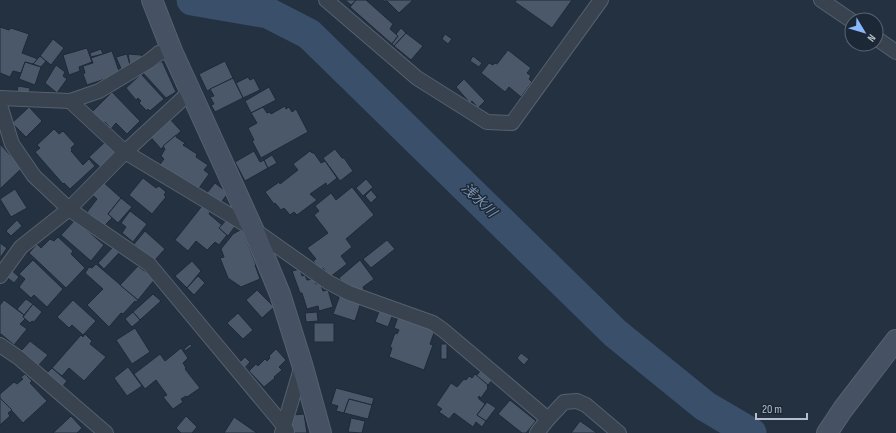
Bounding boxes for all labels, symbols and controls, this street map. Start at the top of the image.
north arrow [844,12,884,52]
text: N [864,32,878,44]
water label: 浅水川 [458,179,501,222]
scale bar [756,395,807,421]
text: 20 m [762,402,782,417]

